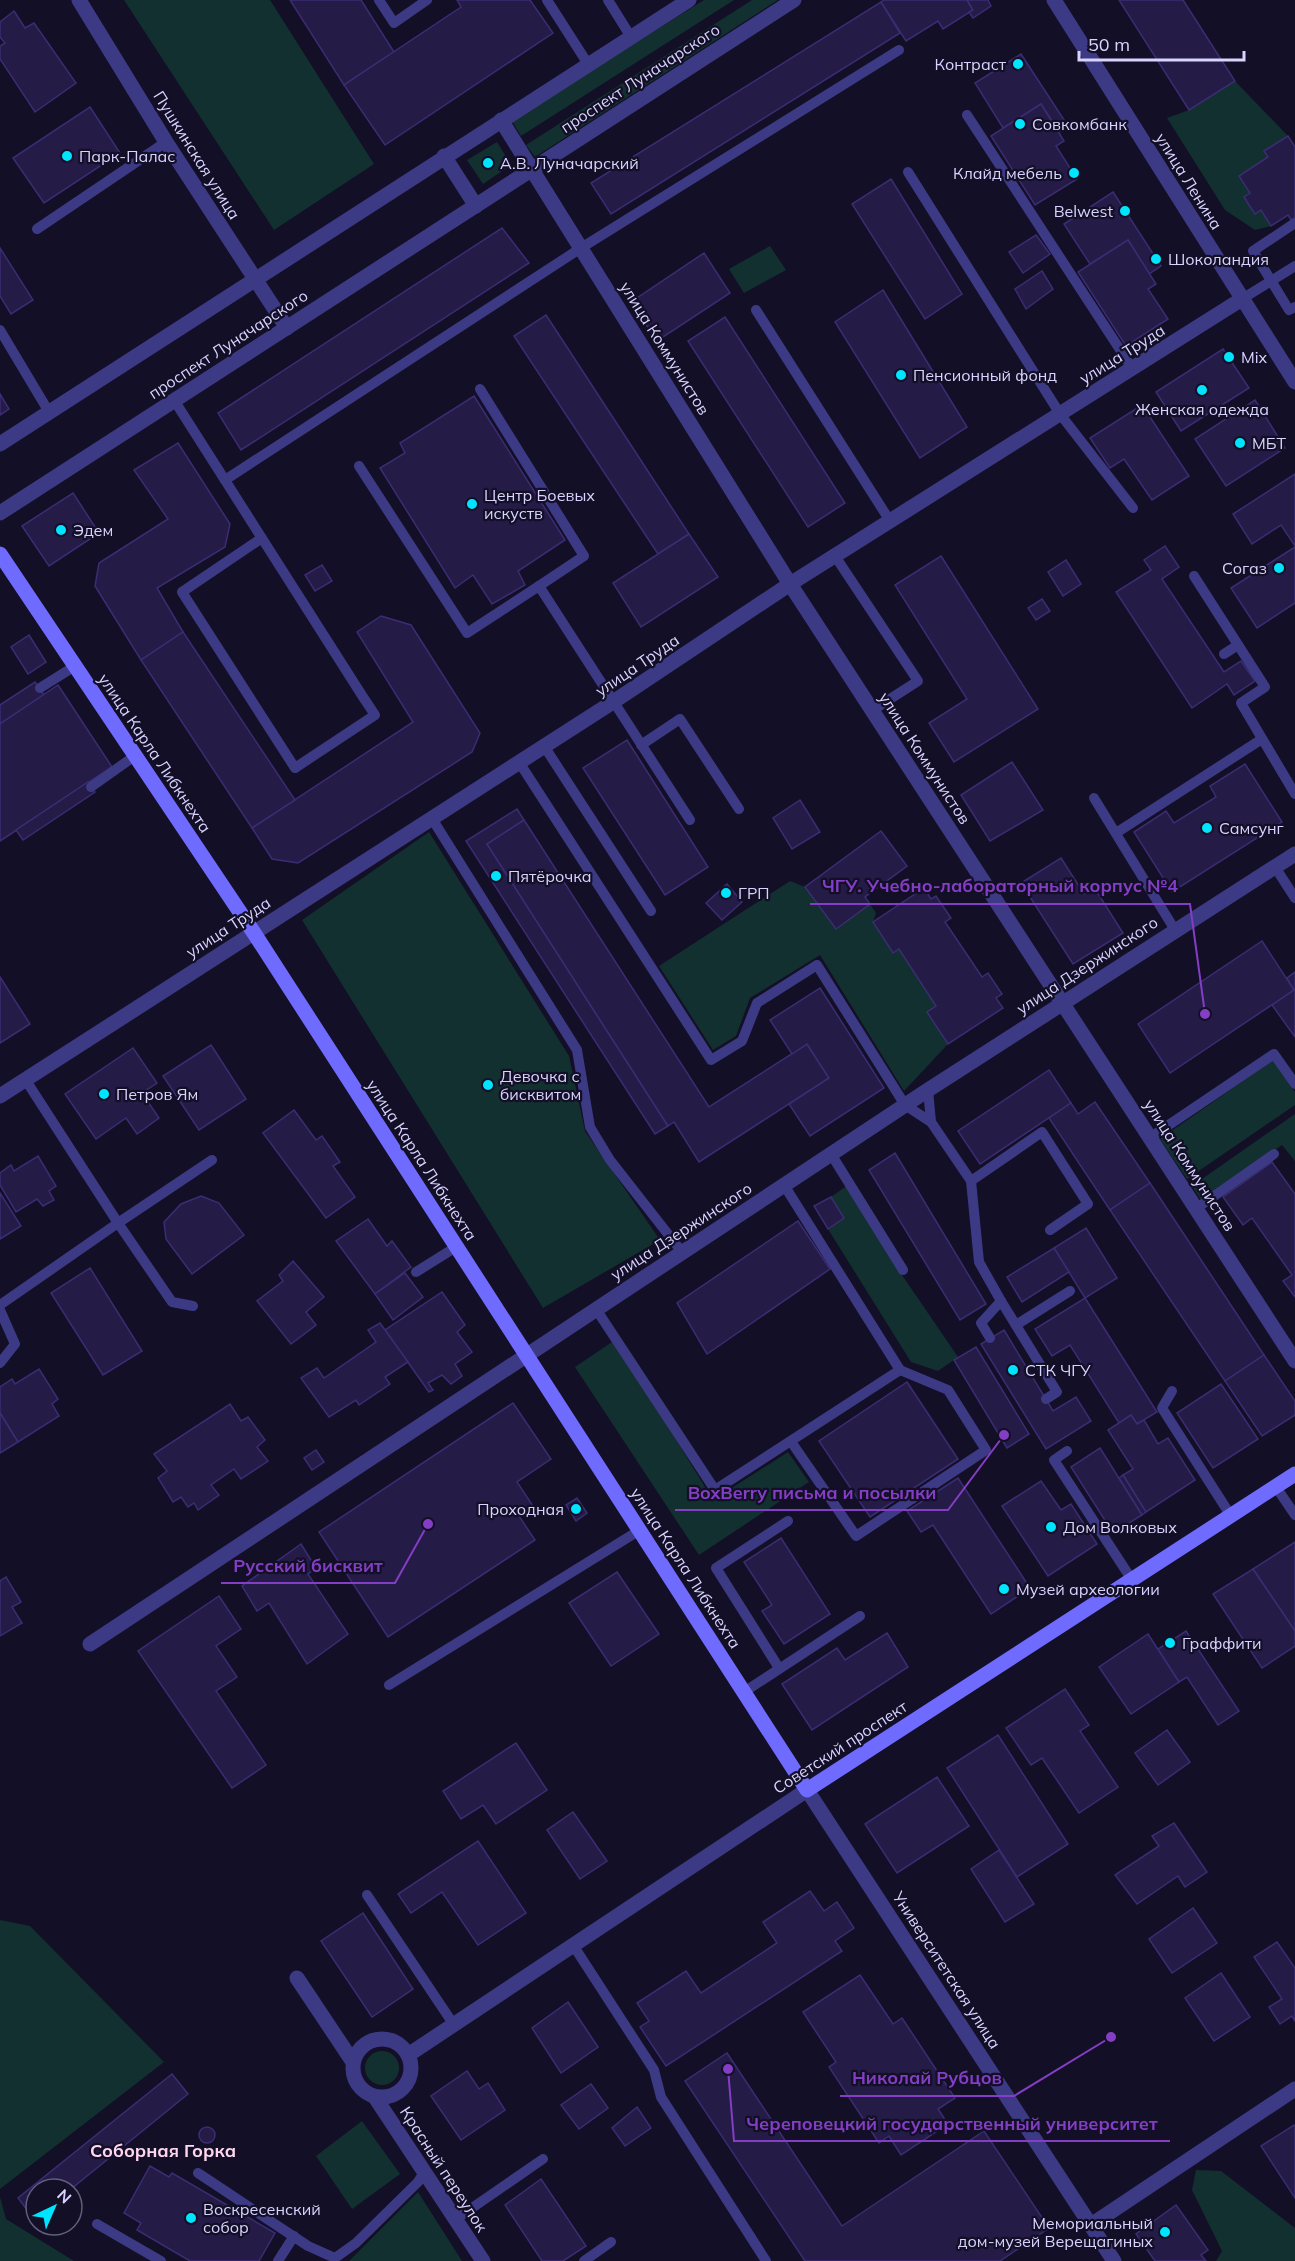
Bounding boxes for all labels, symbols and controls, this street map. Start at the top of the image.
street label: проспект Луначарского [556,19,724,137]
scale bar [1079,24,1244,62]
text: 50 m [1088,33,1130,56]
place label: Контраст [935,54,1007,74]
marker: Контраст [1011,57,1025,71]
street label: Пушкинская улица [149,87,245,223]
place label: Совкомбанк [1032,114,1127,134]
marker: Совкомбанк [1013,117,1027,131]
street label: улица Ленина [1151,129,1227,233]
place label: Парк-Палас [79,146,175,166]
marker: Парк-Палас [60,149,74,163]
place label: А.В. Луначарский [500,153,639,173]
marker: А.В. Луначарский [481,156,495,170]
place label: Клайд мебель [953,163,1062,183]
marker: Клайд мебель [1067,166,1081,180]
place label: Belwest [1054,201,1113,221]
marker: Belwest [1118,204,1132,218]
place label: Шоколандия [1168,249,1269,269]
marker: Шоколандия [1149,252,1163,266]
street label: улица Коммунистов [616,278,714,418]
street label: проспект Луначарского [144,285,312,403]
street label: улица Труда [1076,320,1168,388]
place label: Mix [1241,347,1268,367]
marker: Mix [1222,350,1236,364]
place label: Пенсионный фонд [913,365,1057,385]
marker: Пенсионный фонд [894,368,908,382]
marker: Женская одежда [1195,383,1209,397]
place label: Женская одежда [1135,399,1269,419]
place label: МБТ [1252,433,1287,453]
marker: МБТ [1233,436,1247,450]
place label: Центр Боевых искуств [484,485,595,523]
marker: Центр Боевых искуств [465,497,479,511]
place label: Эдем [73,520,113,540]
marker: Эдем [54,523,68,537]
place label: Согаз [1222,558,1267,578]
marker: Согаз [1272,561,1286,575]
street label: улица Труда [591,630,683,700]
street label: улица Карла Либкнехта [94,670,216,836]
street label: улица Коммунистов [875,688,975,828]
place label: Самсунг [1219,818,1284,838]
marker: Самсунг [1200,821,1214,835]
place label: Пятёрочка [508,866,592,886]
callout: ЧГУ. Учебно-лабораторный корпус №4 [810,868,1190,904]
marker: Пятёрочка [489,869,503,883]
text: ЧГУ. Учебно-лабораторный корпус №4 [822,874,1178,897]
place label: ГРП [738,883,770,903]
marker: ГРП [719,886,733,900]
street label: улица Труда [182,892,274,962]
street label: улица Дзержинского [1012,912,1162,1018]
place label: Девочка с бисквитом [500,1066,581,1104]
street label: улица Карла Либкнехта [363,1076,481,1244]
marker: Девочка с бисквитом [481,1078,495,1092]
place label: Петров Ям [116,1084,198,1104]
marker: Петров Ям [97,1087,111,1101]
street label: улица Коммунистов [1140,1095,1240,1235]
street label: улица Дзержинского [606,1178,756,1284]
place label: СТК ЧГУ [1025,1360,1091,1380]
marker: СТК ЧГУ [1006,1363,1020,1377]
callout: BoxBerry письма и посылки [675,1474,948,1510]
text: BoxBerry письма и посылки [688,1481,936,1504]
street label: улица Карла Либкнехта [627,1484,745,1652]
place label: Проходная [477,1499,564,1519]
marker: Проходная [569,1502,583,1516]
place label: Дом Волковых [1063,1517,1177,1537]
marker: Дом Волковых [1044,1520,1058,1534]
callout: Русский бисквит [221,1547,395,1583]
text: Русский бисквит [233,1554,383,1577]
place label: Музей археологии [1016,1579,1160,1599]
marker: Музей археологии [997,1582,1011,1596]
place label: Граффити [1182,1633,1262,1653]
marker: Граффити [1163,1636,1177,1650]
street label: Советский проспект [769,1696,911,1798]
street label: Университетская улица [888,1887,1005,2052]
callout: Николай Рубцов [840,2060,1014,2096]
text: Николай Рубцов [852,2066,1002,2089]
street label: Красный переулок [396,2102,492,2236]
callout: Череповецкий государственный университет [734,2105,1170,2141]
text: Череповецкий государственный университет [746,2112,1158,2135]
district label: Соборная Горка [90,2139,236,2162]
north arrow [24,2177,84,2237]
text: N [53,2185,76,2208]
place label: Воскресенский собор [203,2199,321,2237]
marker: Воскресенский собор [184,2211,198,2225]
place label: Мемориальный дом-музей Верещагиных [958,2213,1153,2251]
marker: Мемориальный дом-музей Верещагиных [1158,2225,1172,2239]

